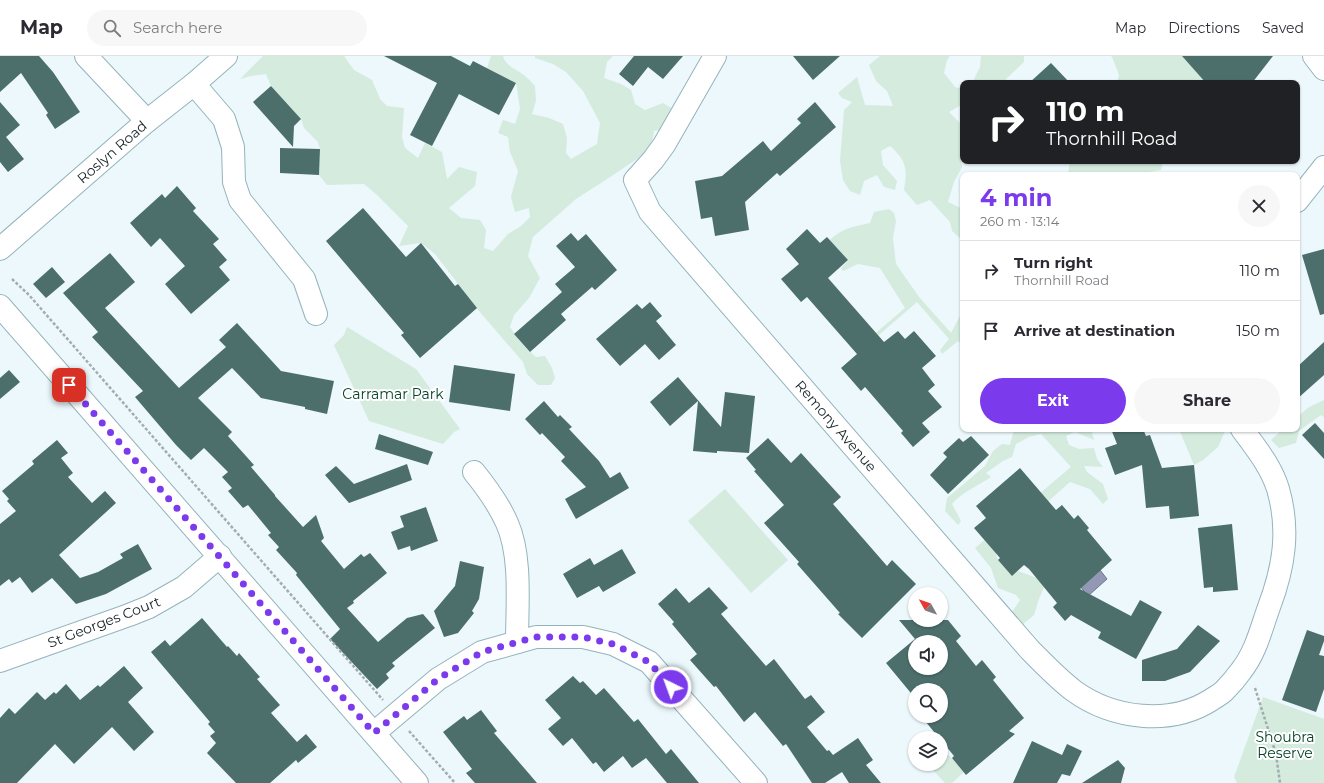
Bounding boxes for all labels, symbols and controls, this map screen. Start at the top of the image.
search box [87,10,367,46]
text: Map [20,16,63,39]
icon: search [101,17,123,39]
text: Search here [133,18,222,37]
text: Map [1115,19,1146,37]
text: Directions [1168,19,1240,37]
text: Saved [1262,19,1304,37]
text: 110 m [1046,94,1124,128]
icon: right [980,96,1032,148]
street label: Roslyn Road [73,117,151,187]
text: Thornhill Road [1046,128,1178,150]
text: 4 min [980,183,1052,212]
button: close [1238,185,1280,227]
text: 260 m · 13:14 [980,213,1059,229]
text: Turn right [1014,253,1093,272]
icon: right [980,260,1002,282]
text: 110 m [1239,261,1280,280]
text: Thornhill Road [1014,272,1109,288]
icon: arrive [980,320,1002,342]
text: Arrive at destination [1014,321,1175,340]
text: 150 m [1236,321,1280,340]
pin [52,368,86,402]
icon: arrive [58,374,80,396]
street label: Remony Avenue [791,377,881,475]
button: Exit [980,378,1126,424]
button: Share [1134,378,1280,424]
park label: Carramar Park [342,385,444,403]
north arrow [908,587,948,627]
map controls [908,587,948,771]
street label: St Georges Court [45,592,163,652]
button: sound [908,635,948,675]
position arrow [650,666,692,708]
button: search [908,683,948,723]
park label: Shoubra Reserve [1255,728,1315,762]
button: layers [908,731,948,771]

